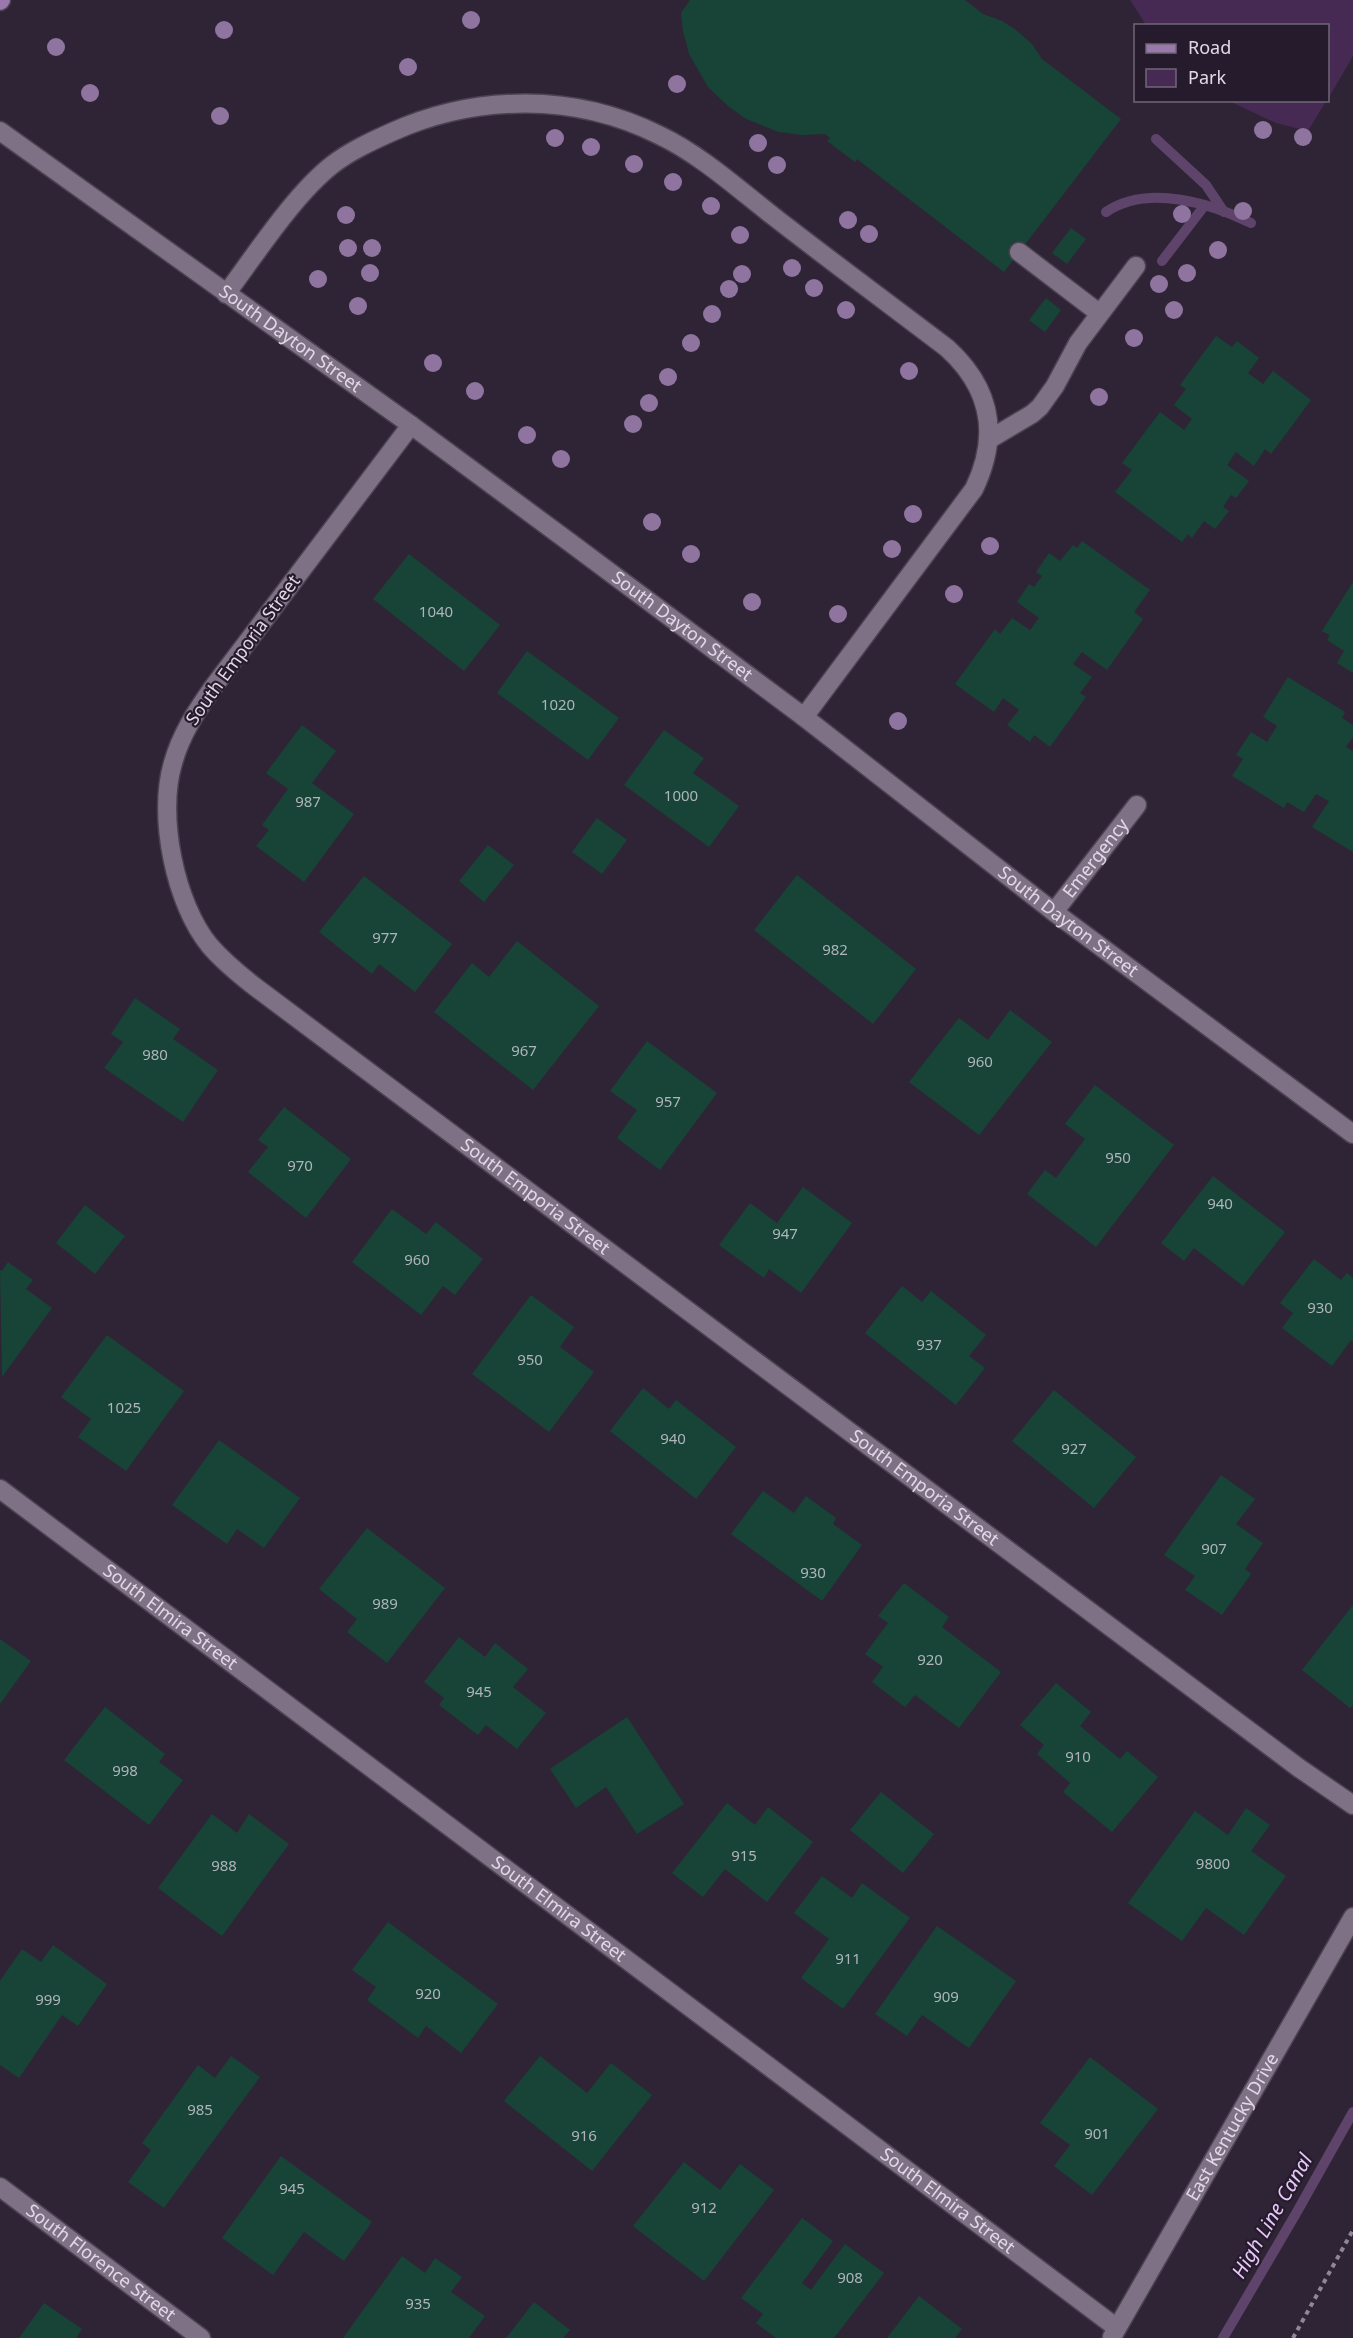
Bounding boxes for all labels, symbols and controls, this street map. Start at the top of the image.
legend [1134,24,1329,102]
text: Road [1188,35,1231,59]
text: Park [1188,65,1226,89]
street label: South Dayton Street [215,279,368,397]
street label: South Dayton Street [607,565,759,686]
street label: South Emporia Street [180,569,305,729]
house number: 1040 [419,601,453,621]
house number: 1020 [541,694,575,714]
house number: 1000 [664,785,698,805]
house number: 987 [295,791,321,811]
street label: Emergency [1056,812,1134,902]
street label: South Dayton Street [994,860,1144,982]
house number: 977 [372,927,398,947]
house number: 982 [822,939,848,959]
house number: 967 [511,1040,537,1060]
house number: 980 [142,1044,168,1064]
house number: 960 [967,1051,993,1071]
house number: 957 [655,1091,681,1111]
street label: South Emporia Street [457,1132,616,1260]
house number: 950 [1105,1147,1131,1167]
house number: 970 [287,1155,313,1175]
house number: 940 [1207,1193,1233,1213]
house number: 947 [772,1223,798,1243]
house number: 960 [404,1249,430,1269]
house number: 930 [1307,1297,1333,1317]
house number: 937 [916,1334,942,1354]
house number: 950 [517,1349,543,1369]
house number: 1025 [107,1397,141,1417]
street label: South Emporia Street [846,1423,1005,1551]
house number: 940 [660,1428,686,1448]
house number: 927 [1061,1438,1087,1458]
house number: 907 [1201,1538,1227,1558]
street label: South Elmira Street [99,1558,243,1675]
house number: 930 [800,1562,826,1582]
house number: 989 [372,1593,398,1613]
house number: 920 [917,1649,943,1669]
house number: 945 [466,1681,492,1701]
house number: 910 [1065,1746,1091,1766]
house number: 998 [112,1760,138,1780]
house number: 915 [731,1845,757,1865]
street label: South Elmira Street [487,1850,632,1967]
house number: 9800 [1196,1853,1230,1873]
house number: 988 [211,1855,237,1875]
house number: 911 [835,1948,861,1968]
house number: 920 [415,1983,441,2003]
house number: 909 [933,1986,959,2006]
house number: 999 [35,1989,61,2009]
street label: East Kentucky Drive [1180,2048,1283,2205]
house number: 985 [187,2099,213,2119]
house number: 901 [1084,2123,1110,2143]
house number: 916 [571,2125,597,2145]
street label: South Elmira Street [876,2141,1021,2259]
water label: High Line Canal [1225,2148,1319,2283]
house number: 945 [279,2178,305,2198]
house number: 912 [691,2197,717,2217]
street label: South Florence Street [22,2198,181,2326]
house number: 908 [837,2267,863,2287]
house number: 935 [405,2293,431,2313]

